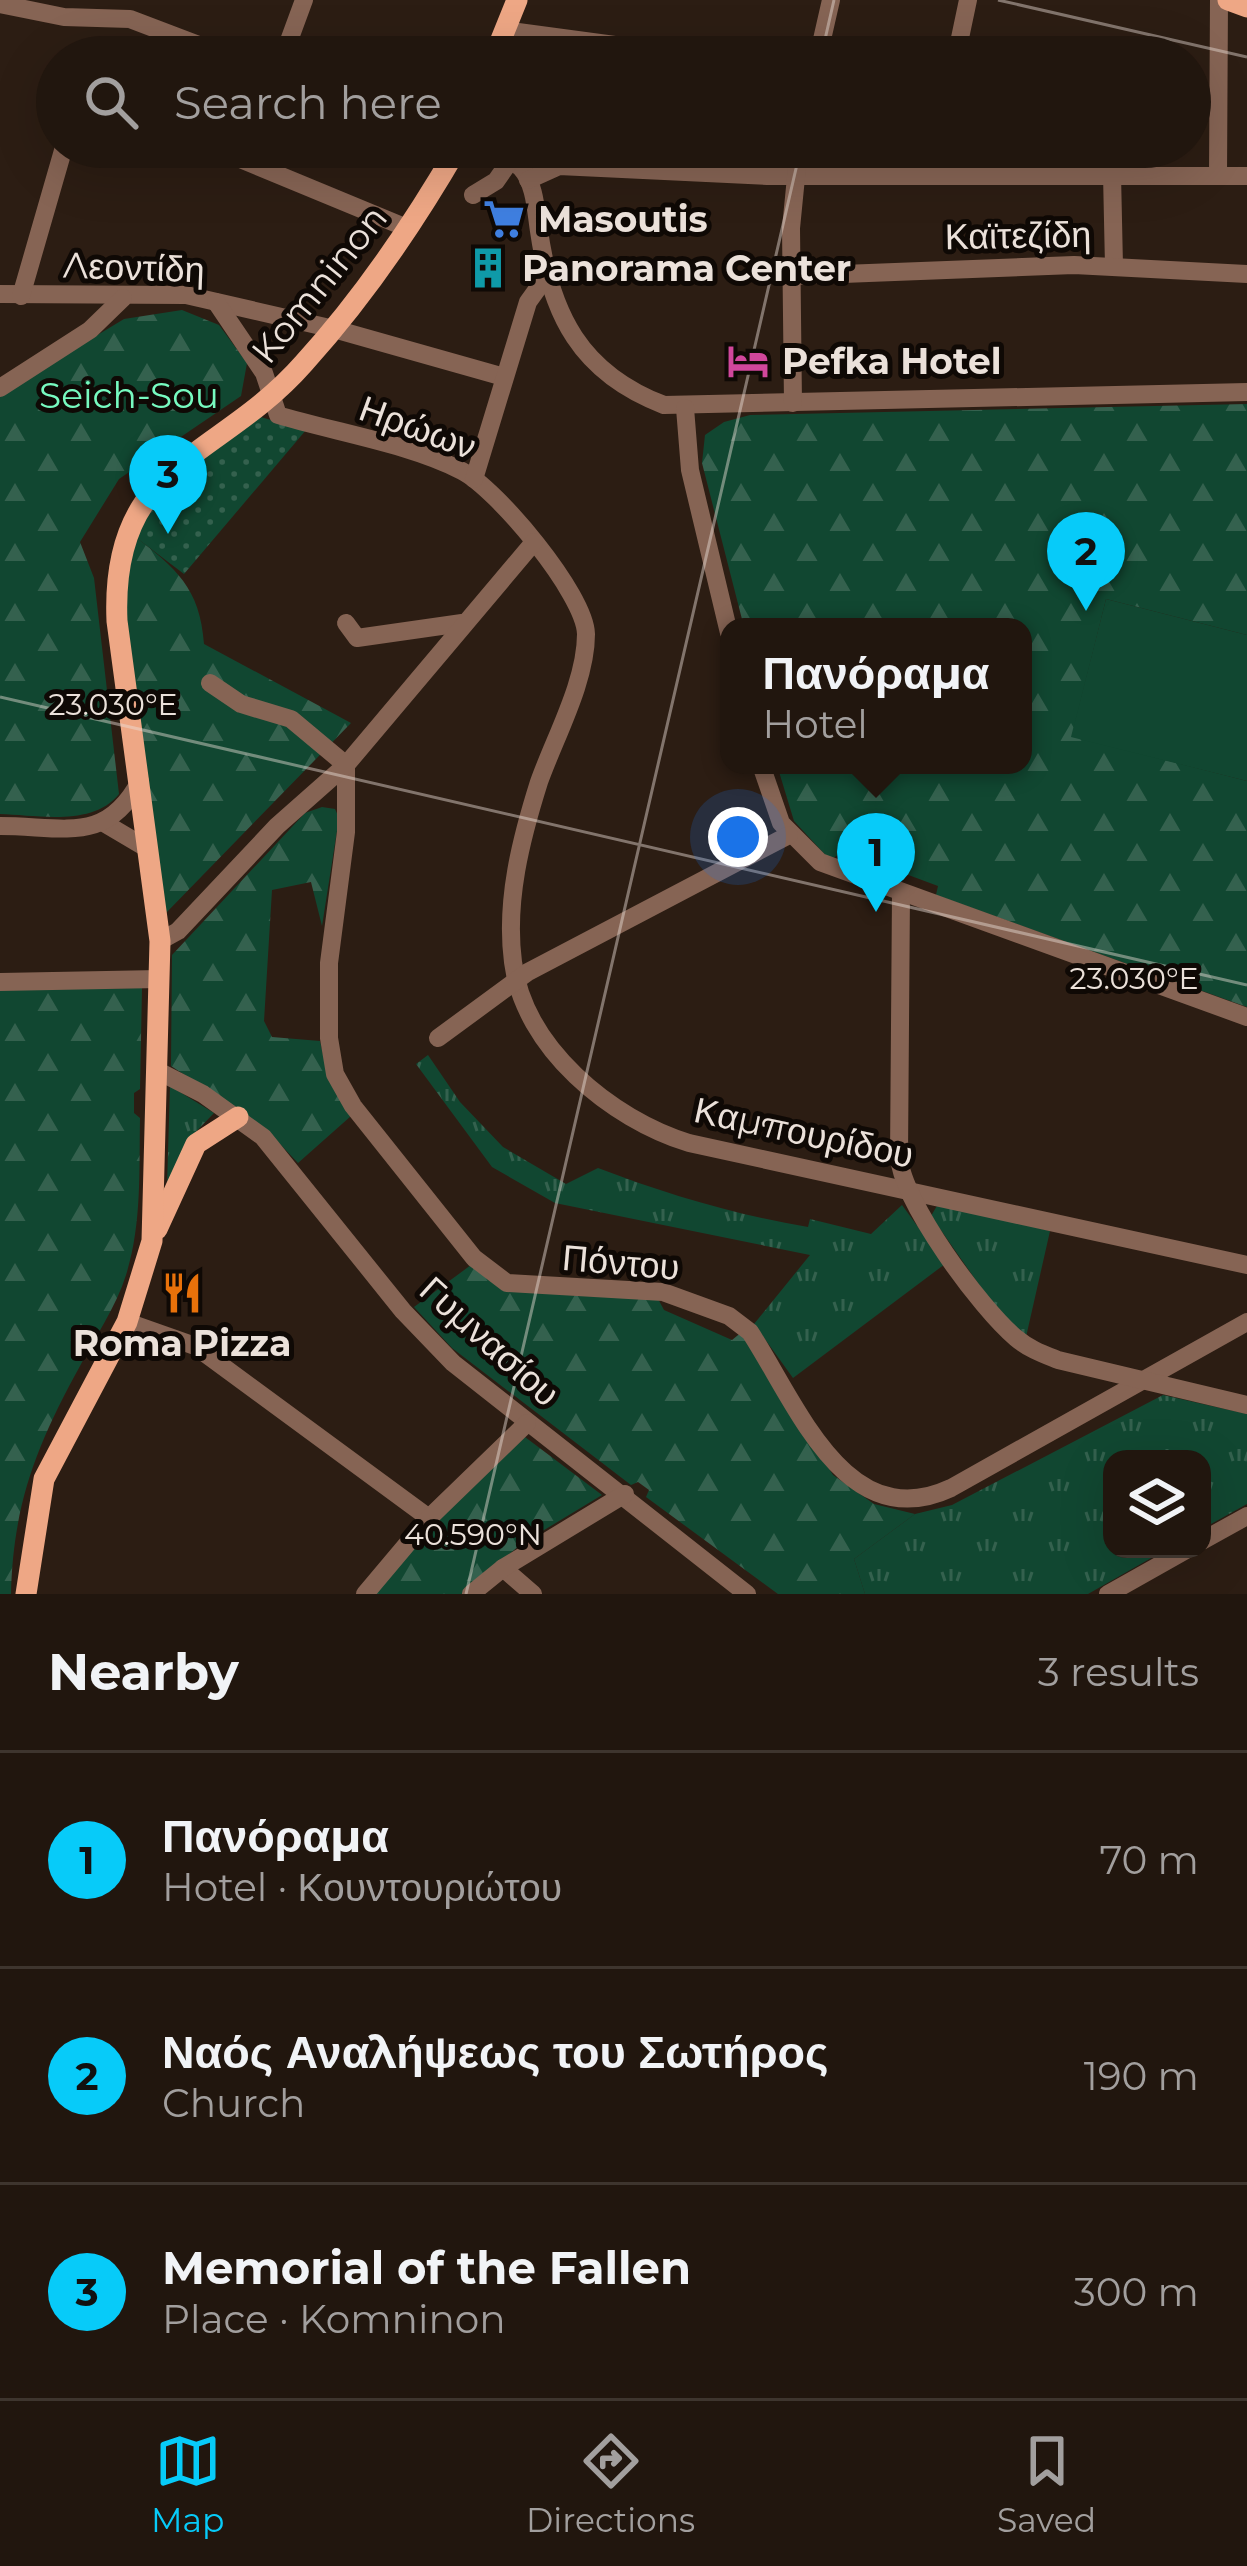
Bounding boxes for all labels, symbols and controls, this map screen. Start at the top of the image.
search box [36,36,1211,168]
icon: search [78,69,144,135]
text: Search here [174,75,442,130]
street label: Komninon [242,196,396,372]
supermarket icon: Masoutis [481,196,527,242]
place label: Masoutis [538,197,708,241]
street label: Καϊτεζίδη [944,212,1092,258]
street label: Λεοντίδη [63,243,205,291]
building icon: Panorama Center [465,245,511,291]
place label: Panorama Center [522,246,851,290]
hotel icon: Pefka Hotel [725,338,771,384]
place label: Pefka Hotel [782,339,1002,383]
park label: Seich-Sou [39,373,219,417]
street label: Ηρώων [354,386,482,468]
pin: 3 [129,435,207,534]
pin: 2 [1047,512,1125,611]
popup [720,618,1032,774]
text: Πανόραμα [763,645,989,700]
text: 23.030°E [48,686,178,723]
text: Hotel [763,700,868,748]
your location [708,807,768,867]
pin: 1 [837,813,915,912]
text: 23.030°E [1069,960,1199,997]
street label: Καμπουρίδου [691,1087,917,1177]
street label: Πόντου [561,1235,681,1289]
street label: Γυμνασίου [411,1267,569,1415]
restaurant icon: Roma Pizza [159,1270,205,1316]
place label: Roma Pizza [73,1321,291,1365]
map controls [1103,1450,1211,1558]
button: layers [1103,1450,1211,1558]
text: 40.590°N [404,1516,542,1553]
text: Nearby [48,1641,239,1703]
text: 3 results [1038,1648,1199,1696]
text: Πανόραμα [162,1808,389,1863]
text: 1 [79,1836,95,1884]
text: 70 m [1099,1836,1199,1884]
text: Hotel · Κουντουριώτου [162,1863,562,1911]
text: Ναός Αναλήψεως του Σωτήρος [162,2024,828,2079]
text: 2 [75,2052,99,2100]
text: 190 m [1084,2052,1199,2100]
text: Church [162,2079,305,2127]
text: Memorial of the Fallen [162,2240,691,2295]
text: 3 [75,2268,99,2316]
text: 300 m [1074,2268,1199,2316]
text: Place · Komninon [162,2295,506,2343]
tab: Map [151,2428,224,2540]
tab: Directions [526,2428,695,2540]
tab: Saved [997,2428,1096,2540]

